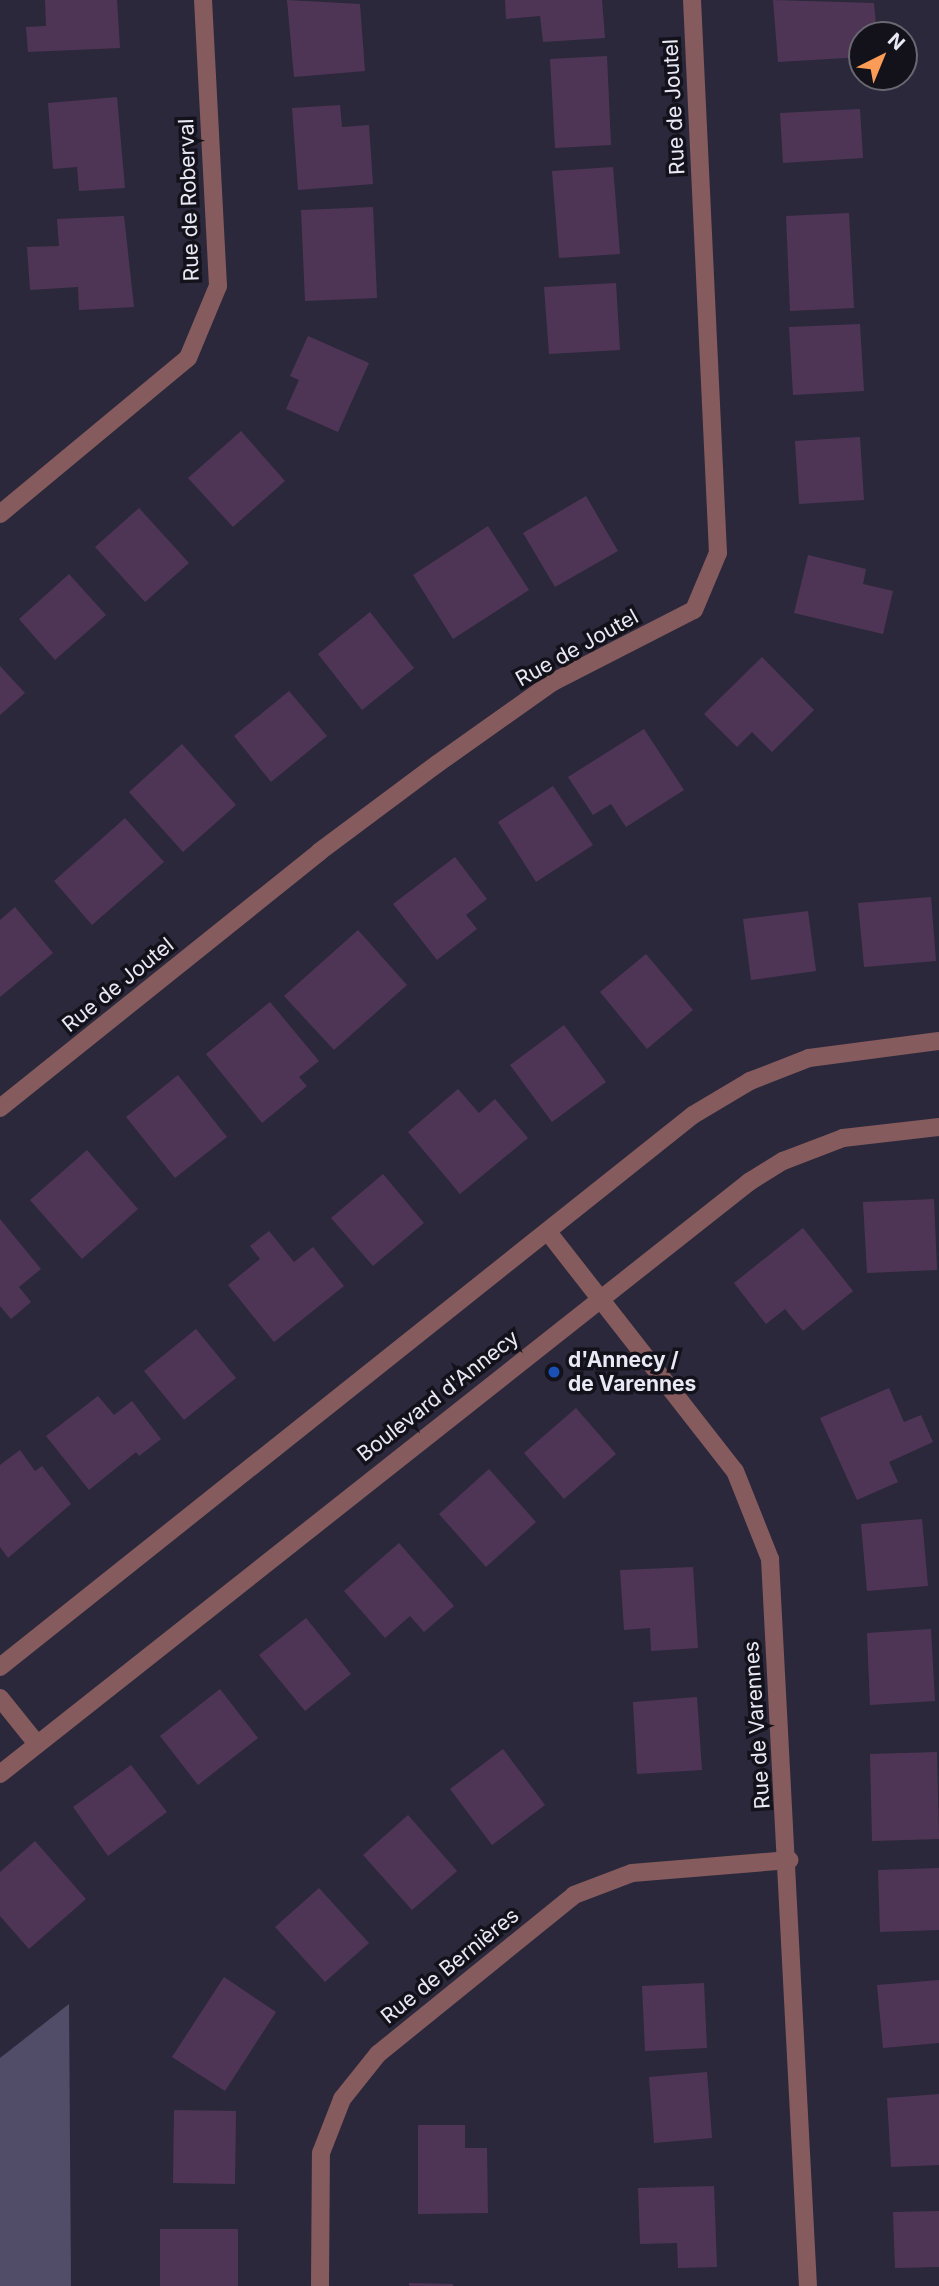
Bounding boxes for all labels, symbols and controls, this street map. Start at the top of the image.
north arrow [848,21,918,91]
text: N [883,28,909,55]
street label: Rue de Joutel [658,38,690,176]
street label: Rue de Roberval [174,118,204,282]
street label: Rue de Joutel [511,604,643,692]
street label: Rue de Joutel [57,932,179,1038]
street label: Boulevard d'Annecy [352,1325,524,1467]
place label: d'Annecy / de Varennes [568,1347,696,1397]
marker: d'Annecy / de Varennes [546,1364,562,1380]
street label: Rue de Varennes [739,1640,775,1810]
street label: Rue de Bernières [376,1903,524,2029]

